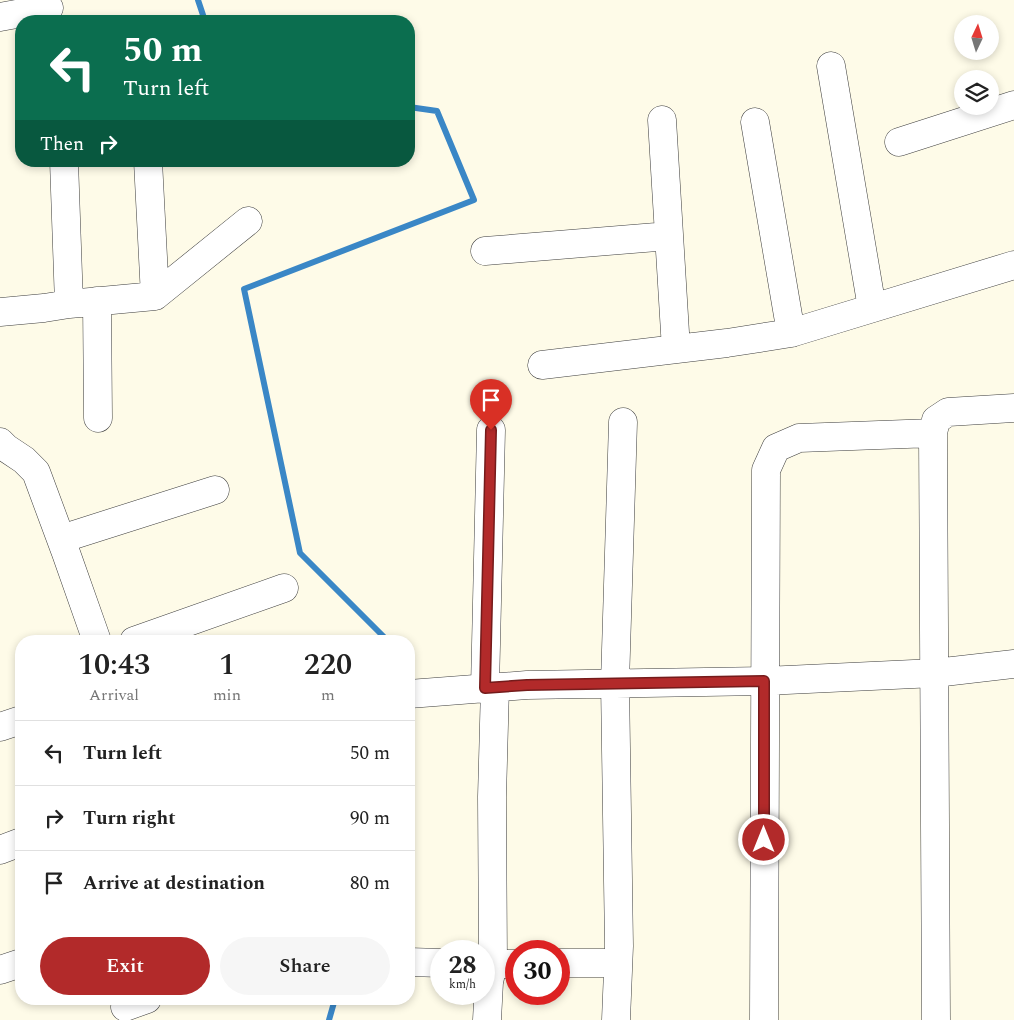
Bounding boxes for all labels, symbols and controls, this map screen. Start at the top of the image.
north arrow [954,15,999,60]
map controls [954,15,999,115]
text: 50 m [123,24,203,77]
icon: left [40,35,105,100]
button: layers [954,70,999,115]
text: Turn left [123,72,209,105]
text: Then [40,130,84,159]
icon: right [94,130,122,158]
pin [470,379,512,430]
icon: arrive [477,386,505,414]
text: 10:43 [78,642,150,688]
text: 1 [219,642,235,688]
text: 220 [304,642,352,688]
text: Arrival [89,683,139,707]
text: min [213,683,241,707]
text: m [321,683,335,707]
icon: left [40,739,68,767]
text: Turn left [83,739,162,768]
text: 50 m [350,739,390,768]
icon: right [40,804,68,832]
text: Turn right [83,804,176,833]
text: 90 m [350,804,390,833]
position arrow [737,813,789,865]
icon: arrive [40,869,68,897]
text: Arrive at destination [83,869,265,898]
text: 80 m [350,869,390,898]
button: Exit [40,937,210,995]
button: Share [220,937,390,995]
speed limit sign: 30 [505,940,570,1005]
text: 28 [448,947,477,985]
text: km/h [449,975,476,994]

